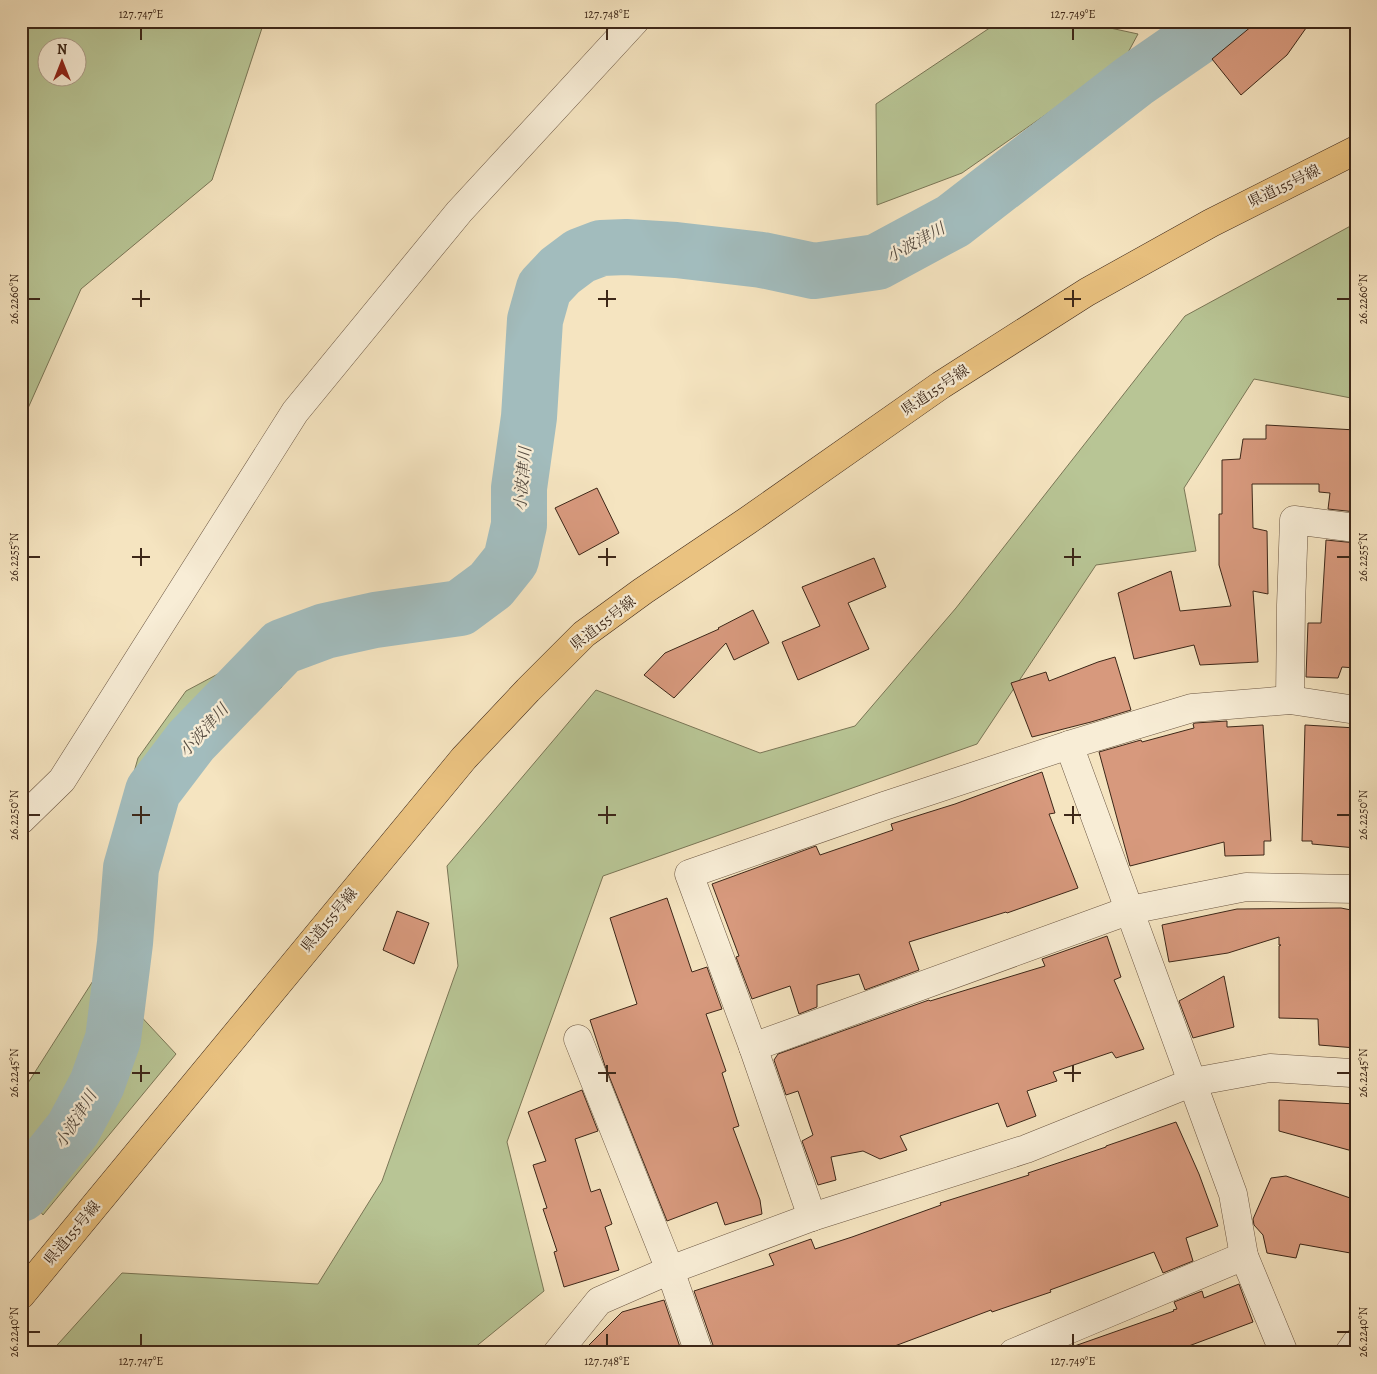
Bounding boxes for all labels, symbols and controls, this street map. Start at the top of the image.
text: 127.747°E [119,6,163,22]
text: 127.748°E [584,6,630,22]
text: 127.749°E [1050,6,1096,22]
north arrow [38,38,88,88]
text: N [57,40,67,59]
street label: 県道155号線 [1245,160,1323,212]
water label: 小波津川 [882,217,951,268]
text: 26.2260°N [6,273,22,324]
text: 26.2260°N [1355,273,1371,324]
street label: 県道155号線 [897,360,973,420]
water label: 小波津川 [509,444,537,512]
text: 26.2255°N [6,532,22,581]
text: 26.2255°N [1355,532,1371,581]
street label: 県道155号線 [566,591,640,655]
water label: 小波津川 [174,698,235,762]
text: 26.2250°N [6,790,22,840]
text: 26.2250°N [1355,790,1371,840]
street label: 県道155号線 [296,884,362,956]
text: 26.2245°N [6,1048,22,1098]
text: 26.2245°N [1355,1048,1371,1098]
water label: 小波津川 [50,1085,103,1153]
street label: 県道155号線 [39,1197,105,1269]
text: 26.2240°N [6,1306,22,1357]
text: 26.2240°N [1355,1306,1371,1357]
text: 127.747°E [119,1353,163,1369]
text: 127.748°E [584,1353,630,1369]
text: 127.749°E [1050,1353,1096,1369]

